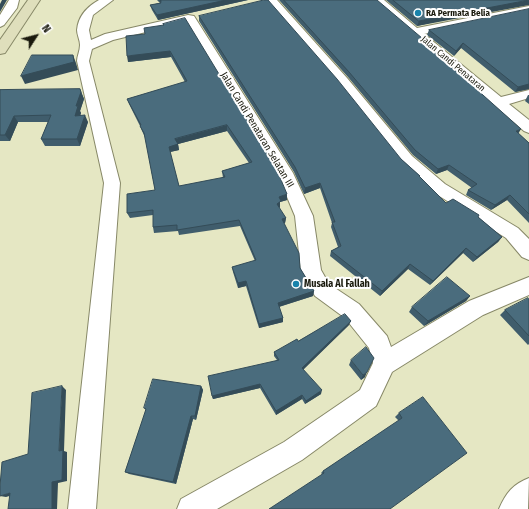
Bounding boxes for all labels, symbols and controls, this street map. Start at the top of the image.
marker: RA Permata Belia [413,8,423,18]
place label: RA Permata Belia [426,8,490,18]
north arrow [16,16,56,56]
text: N [39,22,53,35]
street label: Jalan Candi Penataran [419,34,487,94]
street label: Jalan Candi Penataran Selatan III [218,70,296,190]
place label: Musala Al Fallah [304,278,370,290]
marker: Musala Al Fallah [291,279,301,289]

